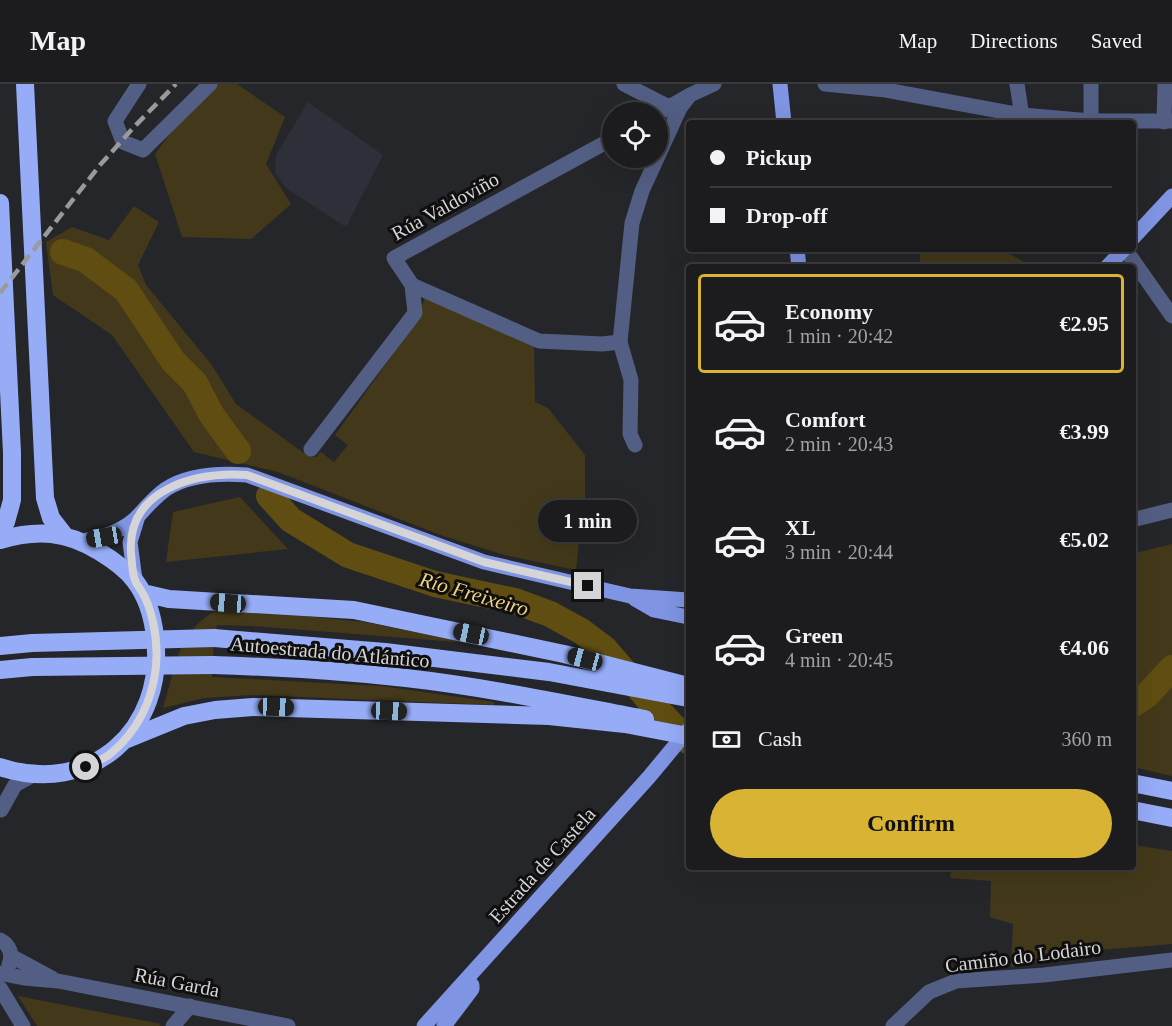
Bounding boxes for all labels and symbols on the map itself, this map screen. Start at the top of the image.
street label: Rúa Valdoviño [388,168,502,244]
callout: 1 min [538,499,638,541]
car [85,525,123,549]
water label: Río Freixeiro [416,567,531,621]
route end [574,572,601,599]
car [209,593,247,613]
car [452,621,490,647]
street label: Autoestrada do Atlántico [229,632,431,672]
car [565,646,605,672]
car [258,697,294,717]
car [371,701,407,721]
route start [72,753,99,780]
street label: Estrada de Castela [484,803,600,927]
street label: Camiño do Lodairo [944,936,1102,976]
street label: Rúa Garda [133,963,221,1001]

